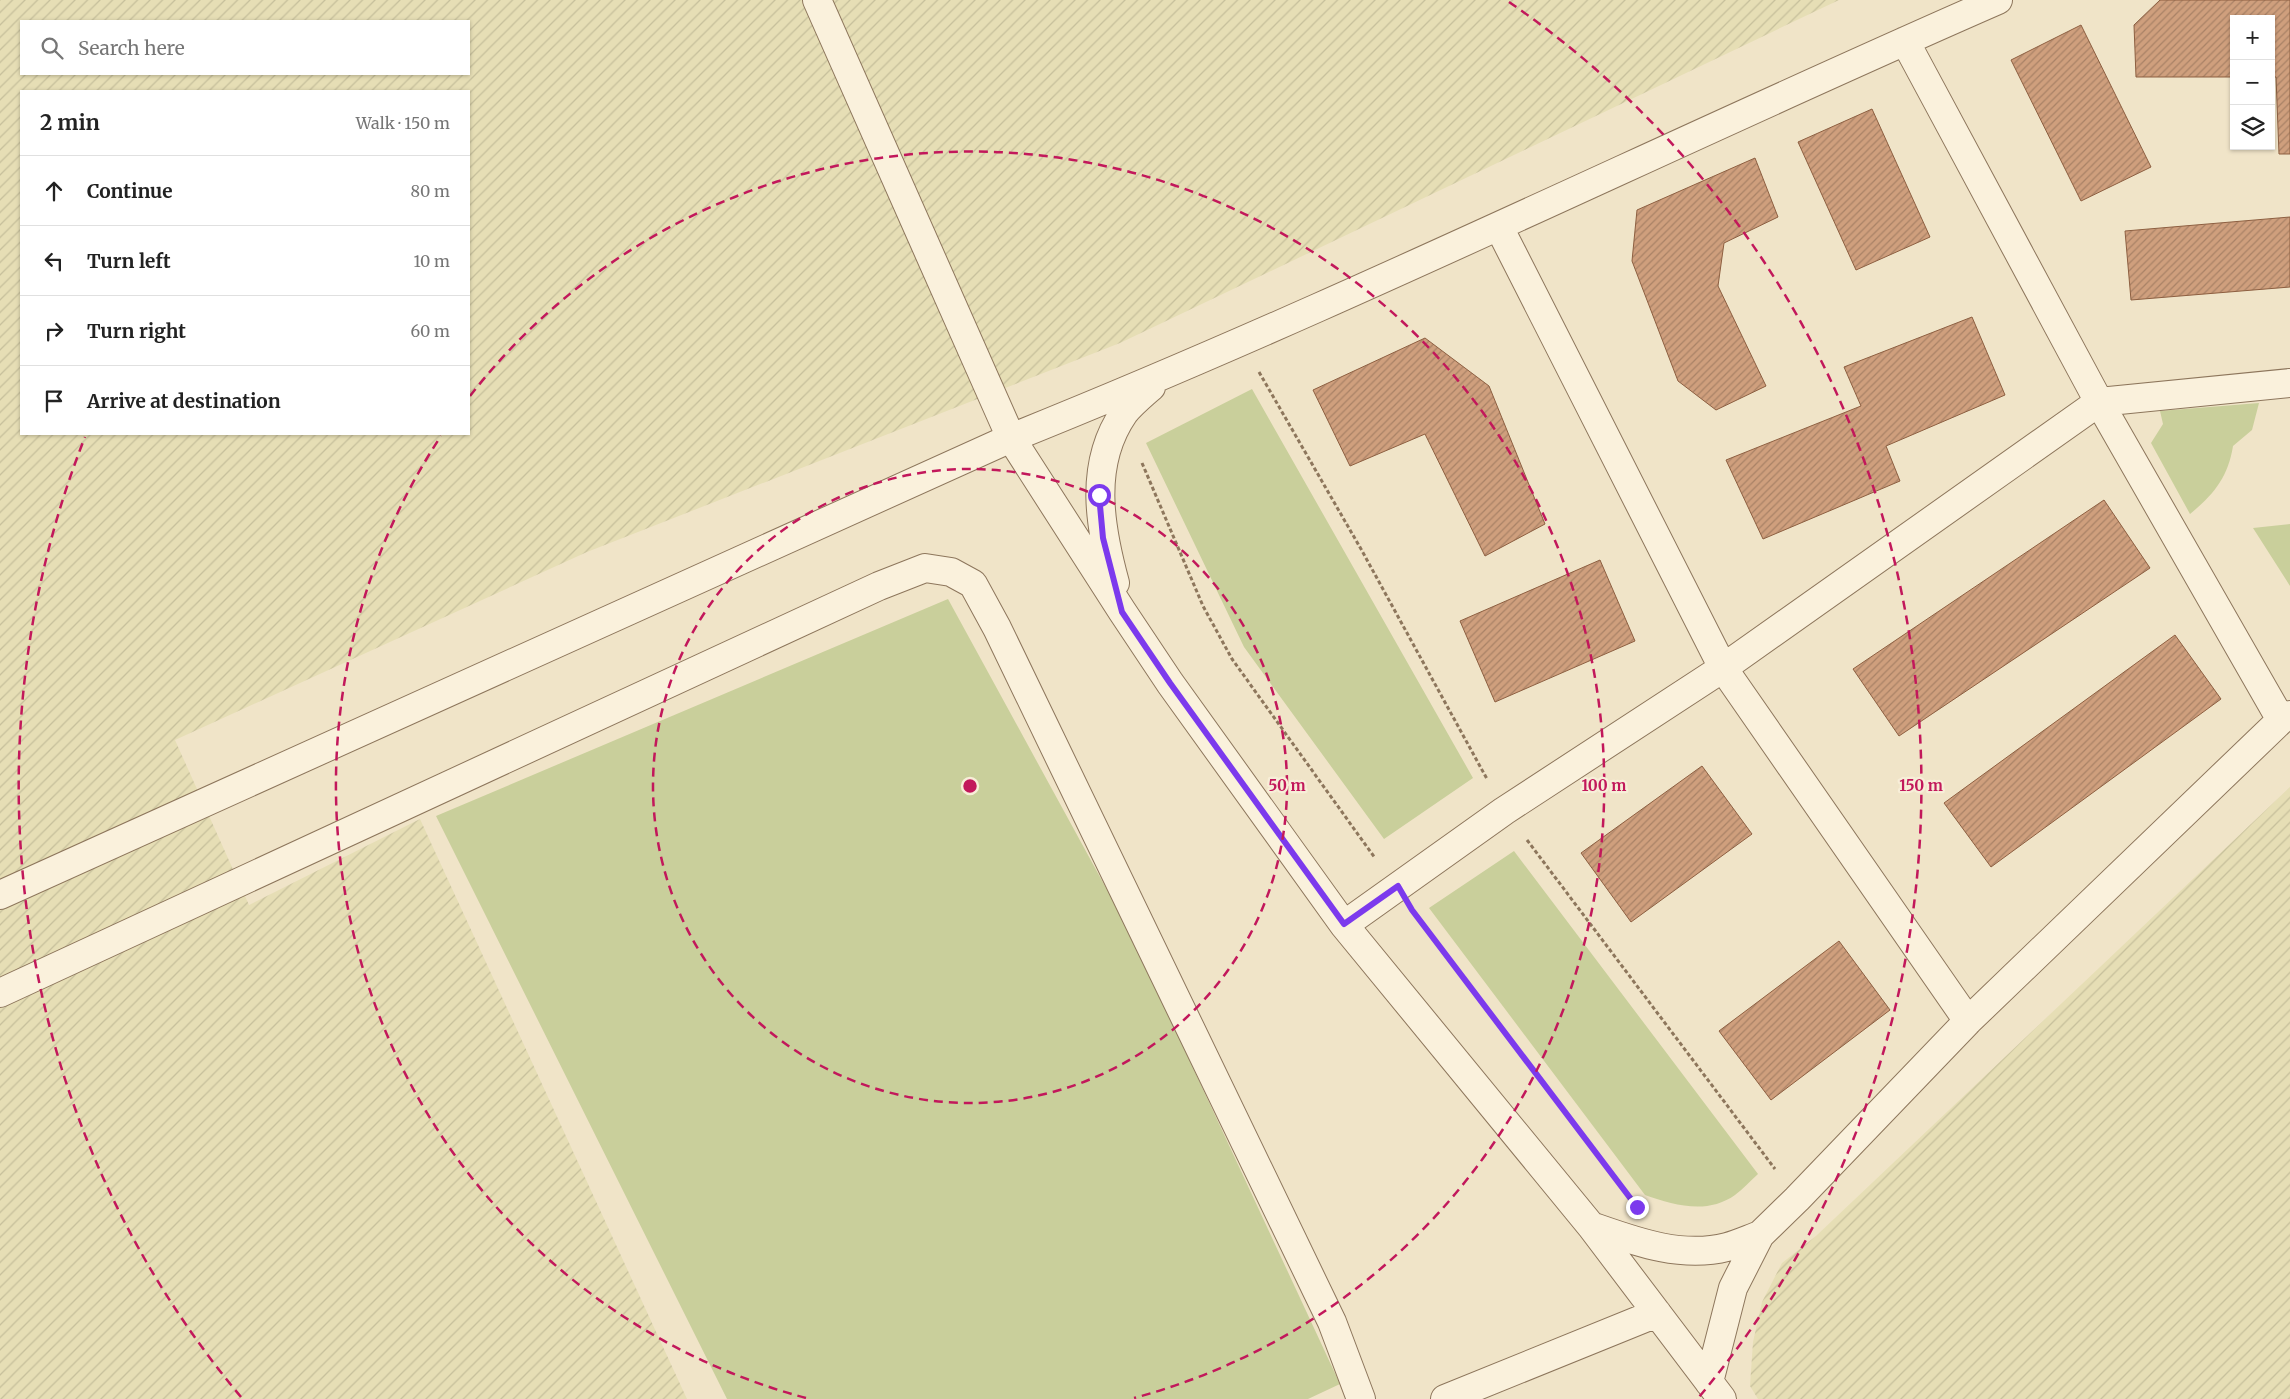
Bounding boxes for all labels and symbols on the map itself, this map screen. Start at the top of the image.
route start [1088,484,1111,507]
text: 50 m [1268,776,1306,795]
text: 100 m [1582,776,1626,795]
text: 150 m [1899,776,1943,795]
centre of rings [961,777,979,795]
route end [1626,1196,1649,1219]

